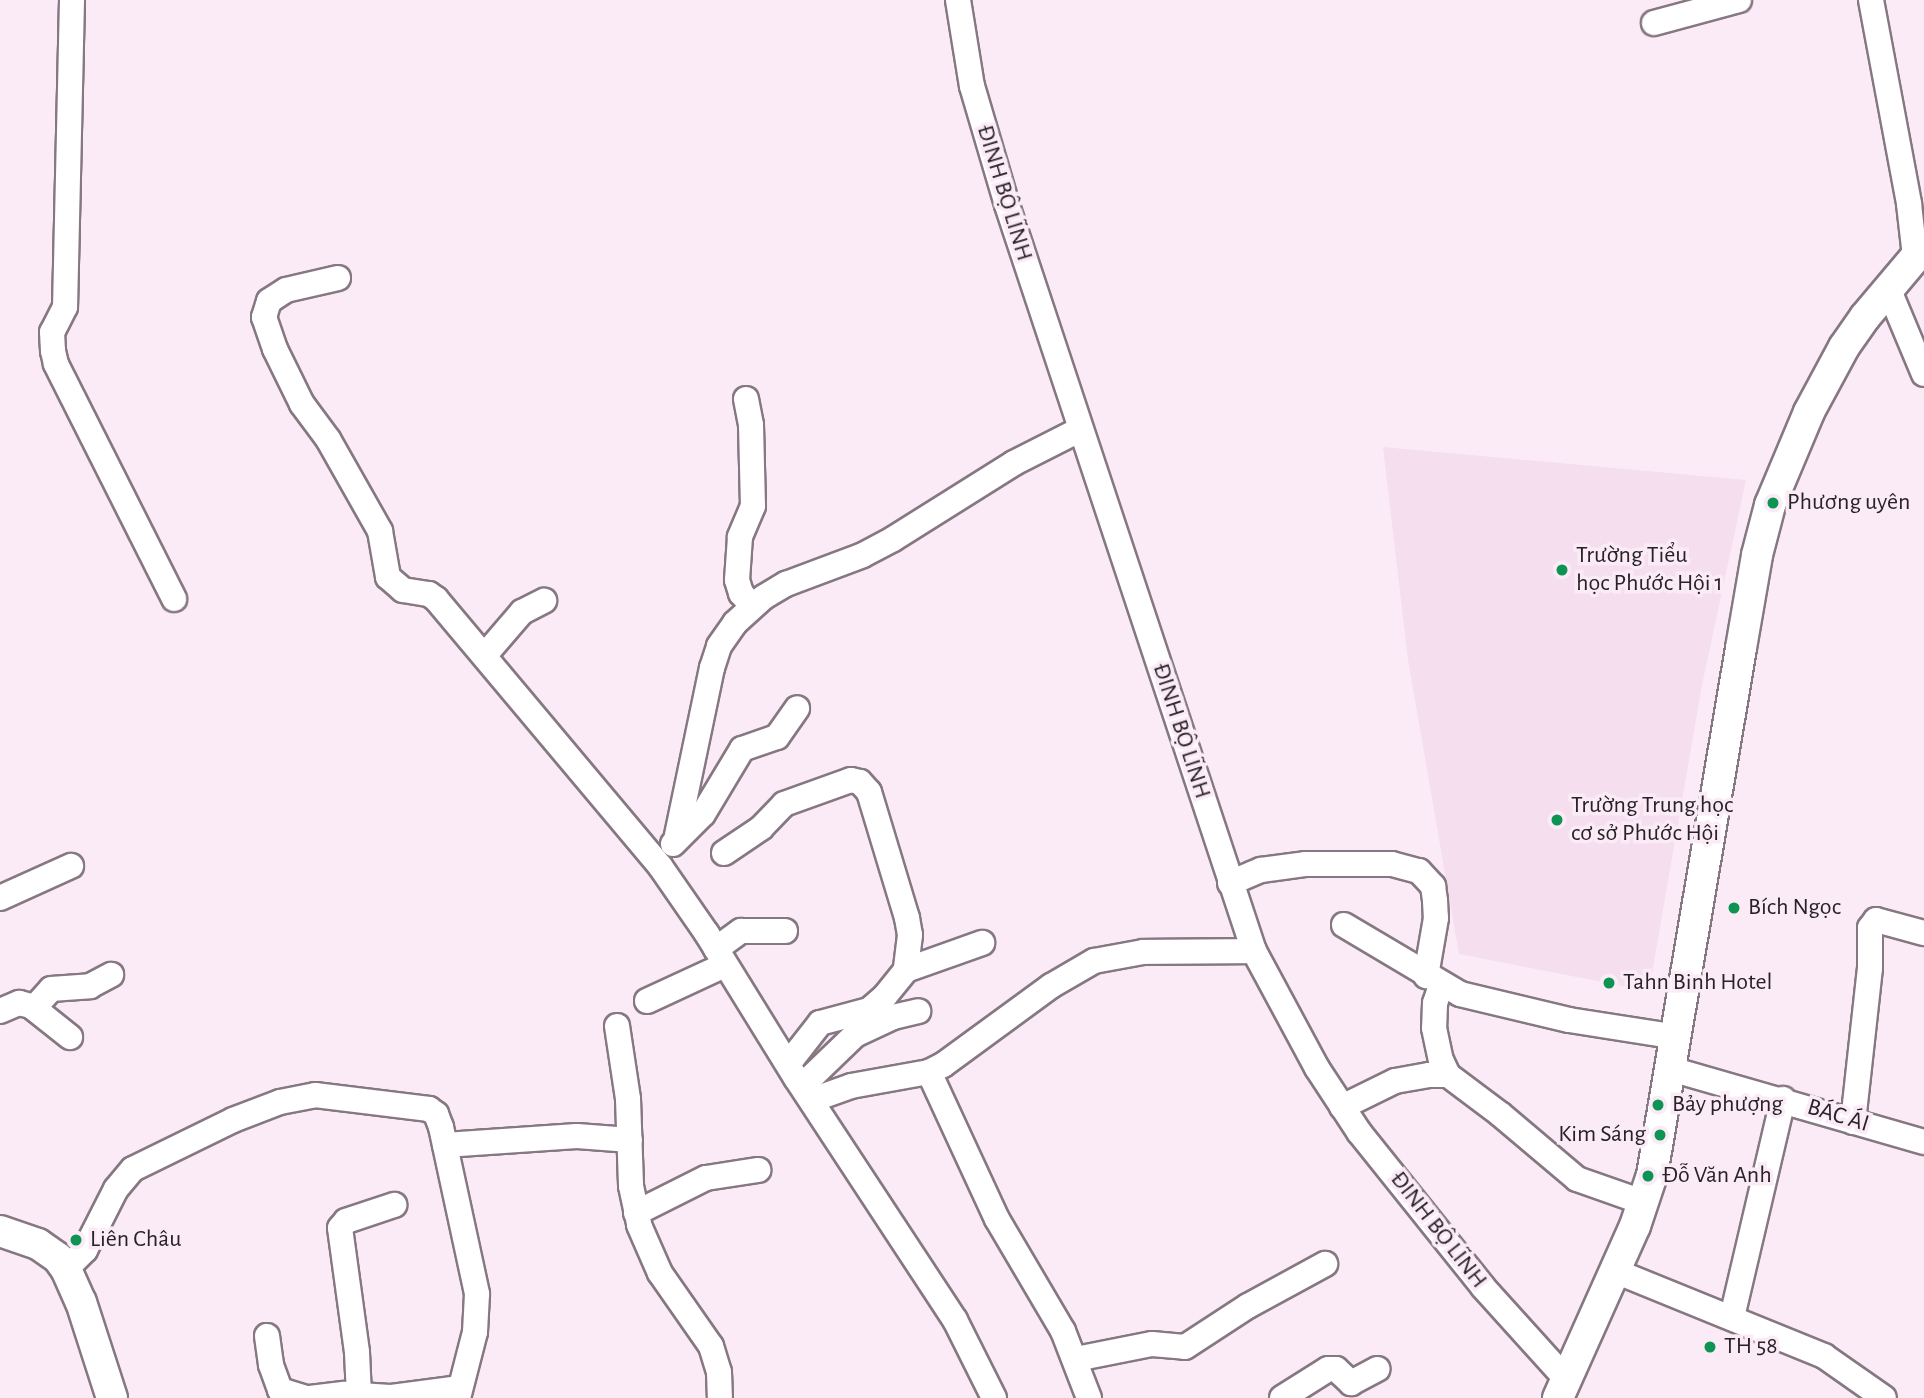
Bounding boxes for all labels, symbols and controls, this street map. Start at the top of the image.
street label: ĐINH BỘ LĨNH [970,122,1038,264]
place label: Phương uyên [1787,489,1910,517]
marker: Phương uyên [1765,495,1781,511]
place label: Trường Tiểu học Phước Hội 1 [1576,542,1723,598]
marker: Trường Tiểu học Phước Hội 1 [1554,562,1570,578]
street label: ĐINH BỘ LĨNH [1146,660,1216,802]
place label: Trường Trung học cơ sở Phước Hội [1571,792,1733,848]
marker: Trường Trung học cơ sở Phước Hội [1549,812,1565,828]
place label: Bích Ngọc [1748,894,1841,922]
marker: Bích Ngọc [1726,900,1742,916]
place label: Tahn Binh Hotel [1623,969,1772,997]
marker: Tahn Binh Hotel [1601,975,1617,991]
place label: Bảy phượng [1672,1091,1783,1119]
street label: BÁC ÁI [1804,1093,1872,1139]
marker: Bảy phượng [1650,1097,1666,1113]
place label: Kim Sáng [1558,1121,1646,1149]
marker: Kim Sáng [1652,1127,1668,1143]
place label: Đỗ Văn Anh [1662,1162,1772,1190]
street label: ĐINH BỘ LĨNH [1383,1166,1493,1294]
marker: Đỗ Văn Anh [1640,1168,1656,1184]
place label: Liên Châu [90,1226,181,1254]
marker: Liên Châu [68,1232,84,1248]
place label: TH 58 [1724,1333,1778,1361]
marker: TH 58 [1702,1339,1718,1355]

